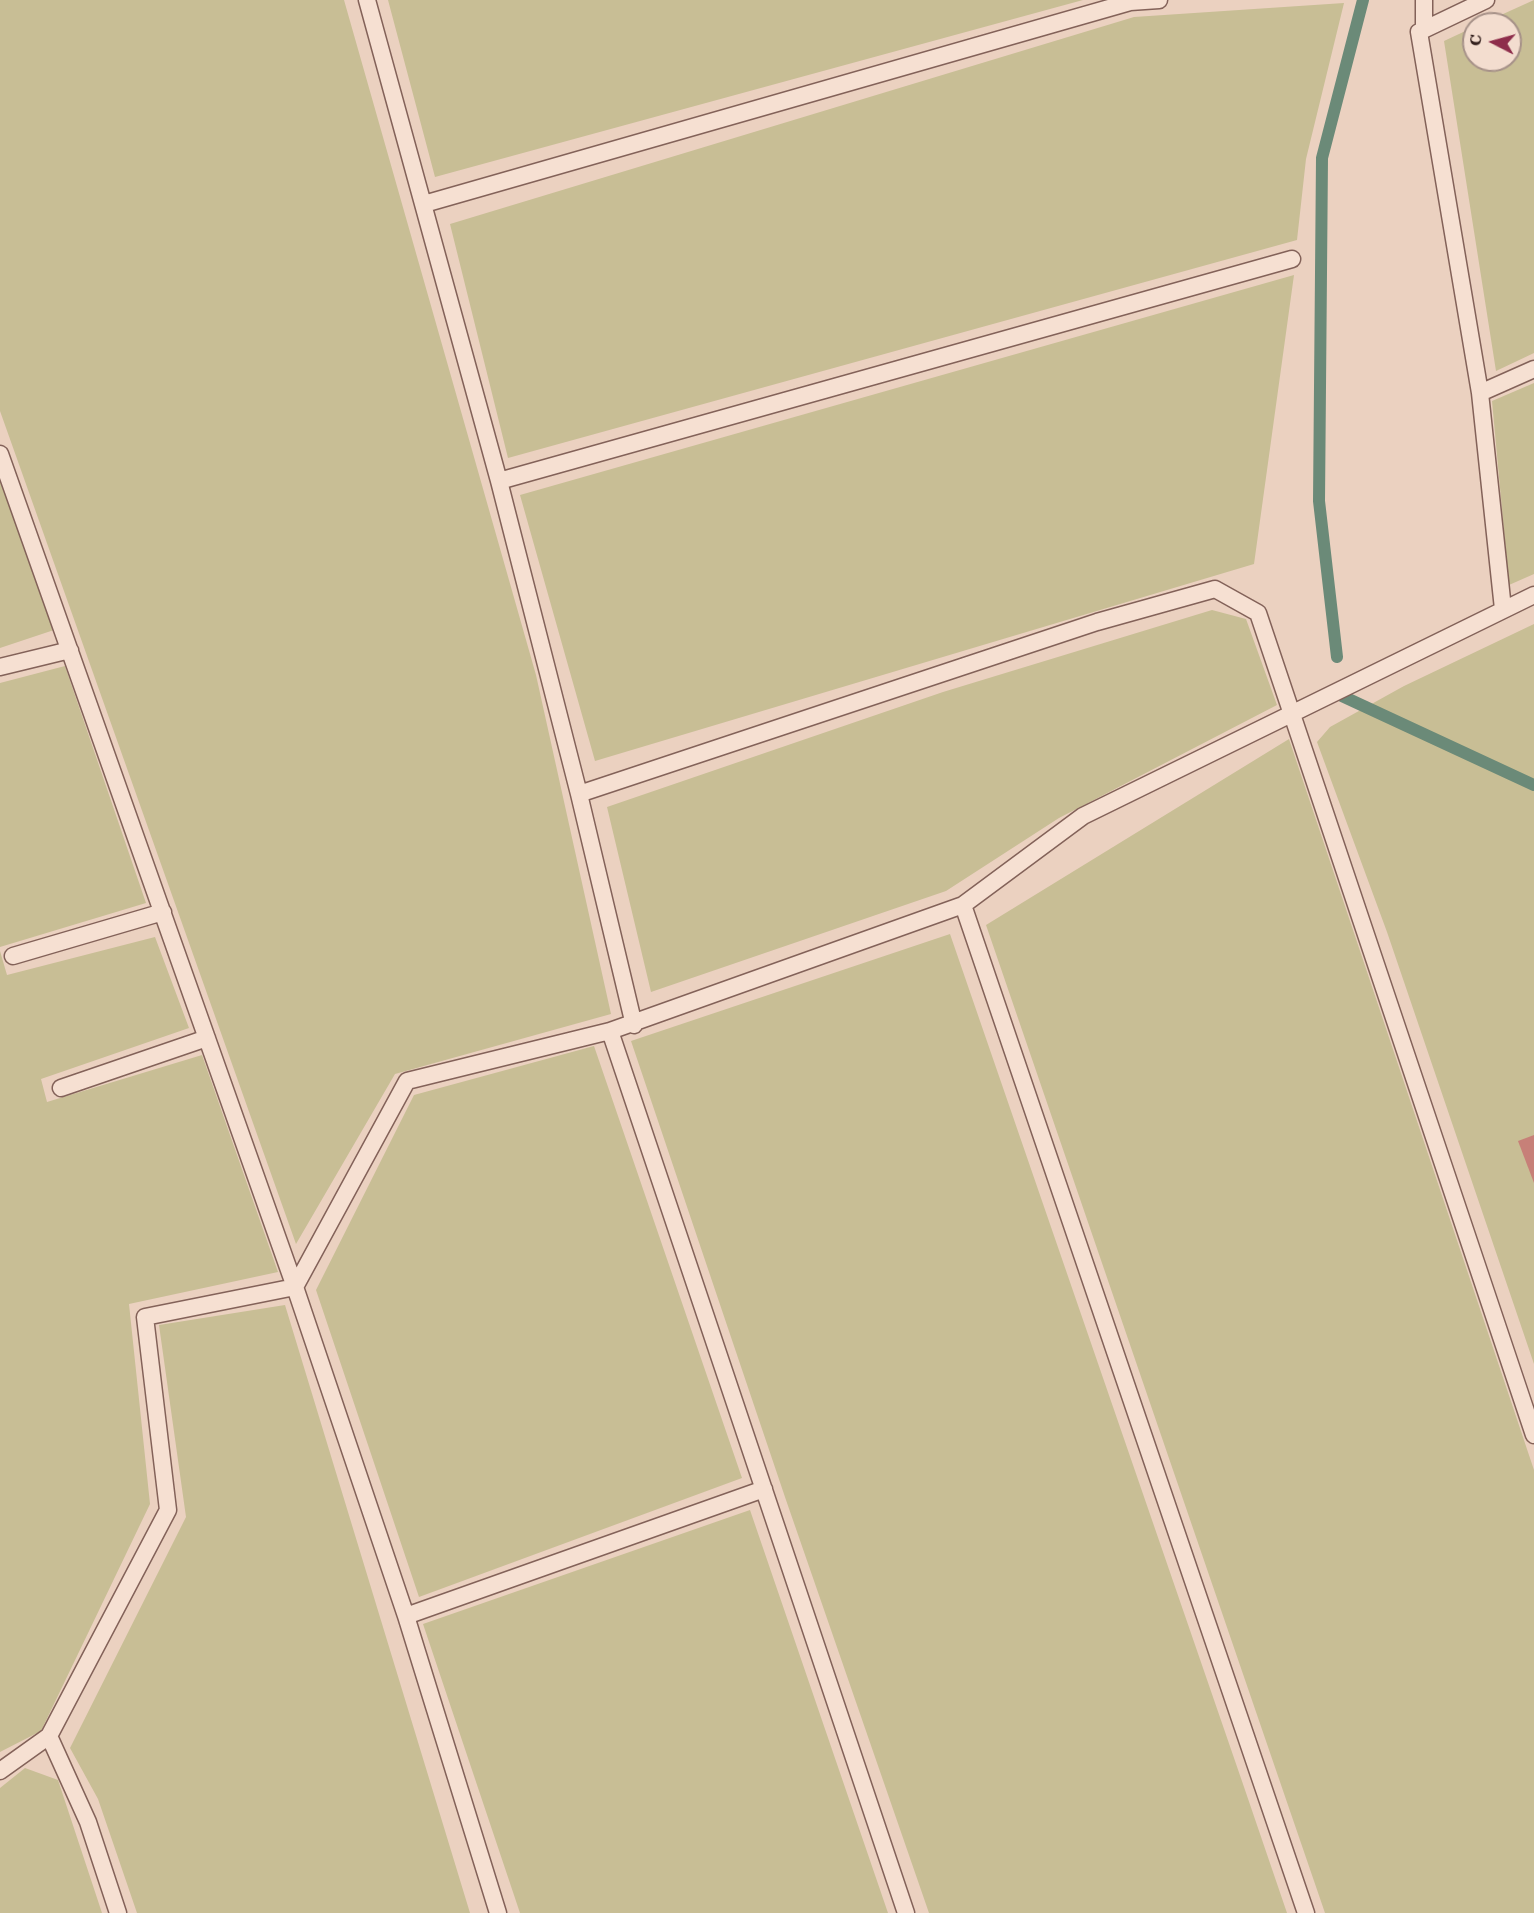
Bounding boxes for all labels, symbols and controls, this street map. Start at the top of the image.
north arrow [1462,12,1522,72]
text: С [1466,34,1486,47]

